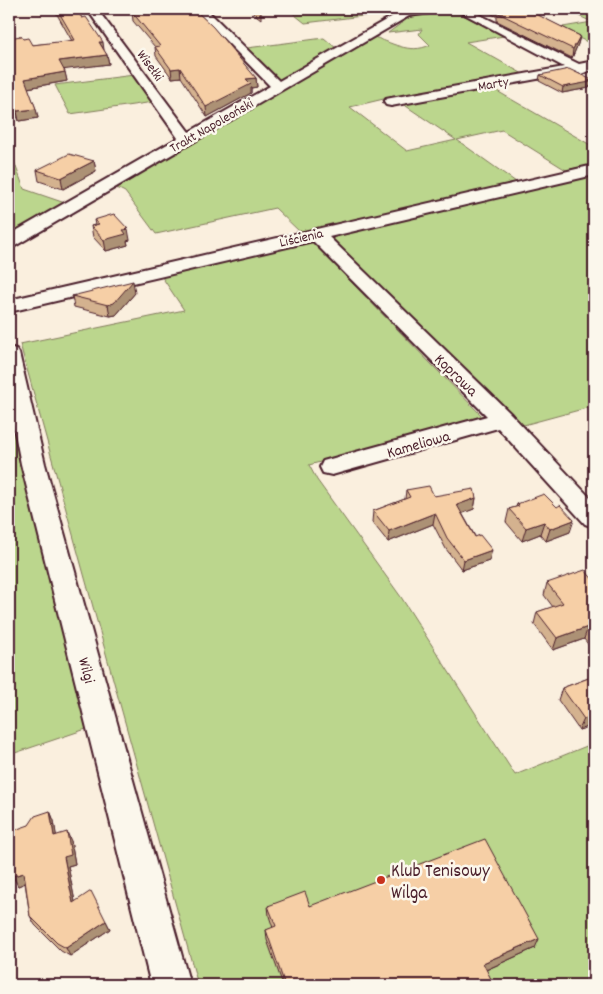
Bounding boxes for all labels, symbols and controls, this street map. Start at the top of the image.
street label: Wisełki [131,46,168,86]
street label: Marty [476,72,511,97]
street label: Trakt Napoleoński [166,94,258,159]
street label: Liścienia [278,224,326,254]
street label: Koprowa [428,349,483,403]
street label: Kameliowa [384,425,453,465]
street label: Wilgi [71,655,100,686]
place label: Klub Tenisowy Wilga [391,859,490,908]
marker: Klub Tenisowy Wilga [375,874,387,886]

